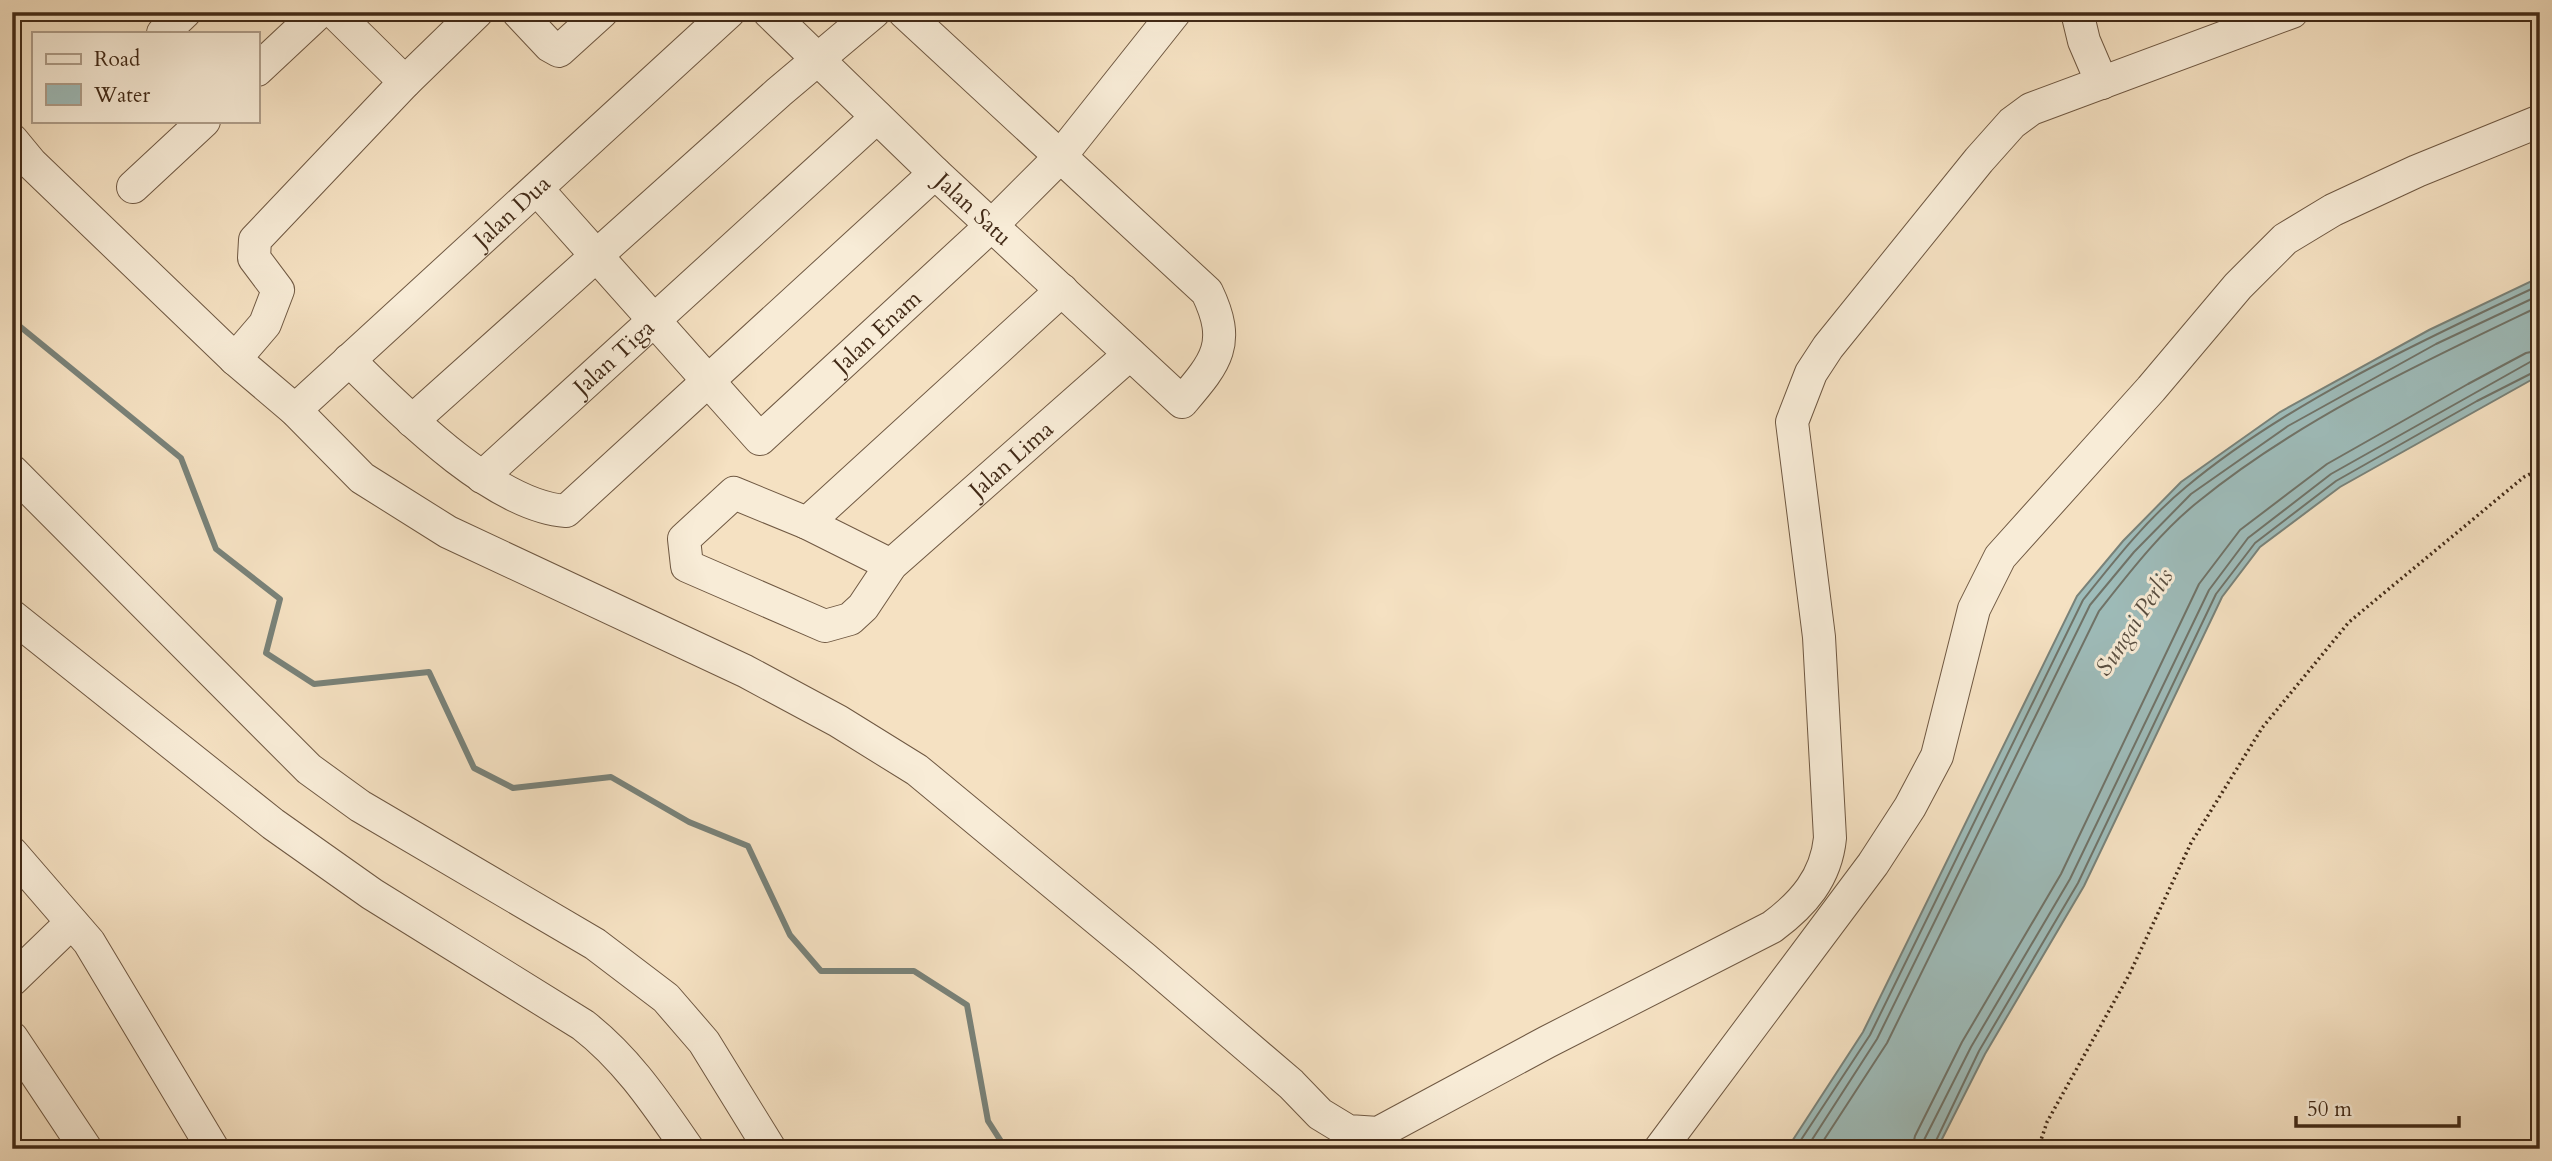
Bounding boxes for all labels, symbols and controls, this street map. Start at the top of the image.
legend [32,32,259,122]
text: Road [94,45,140,74]
text: Water [93,81,150,110]
street label: Jalan Satu [926,164,1018,253]
street label: Jalan Dua [465,168,557,257]
street label: Jalan Enam [824,283,928,382]
street label: Jalan Tiga [565,313,661,404]
street label: Jalan Lima [960,414,1060,507]
water label: Sungai Perlis [2087,562,2182,682]
scale bar [2296,1084,2459,1128]
text: 50 m [2307,1095,2352,1124]

